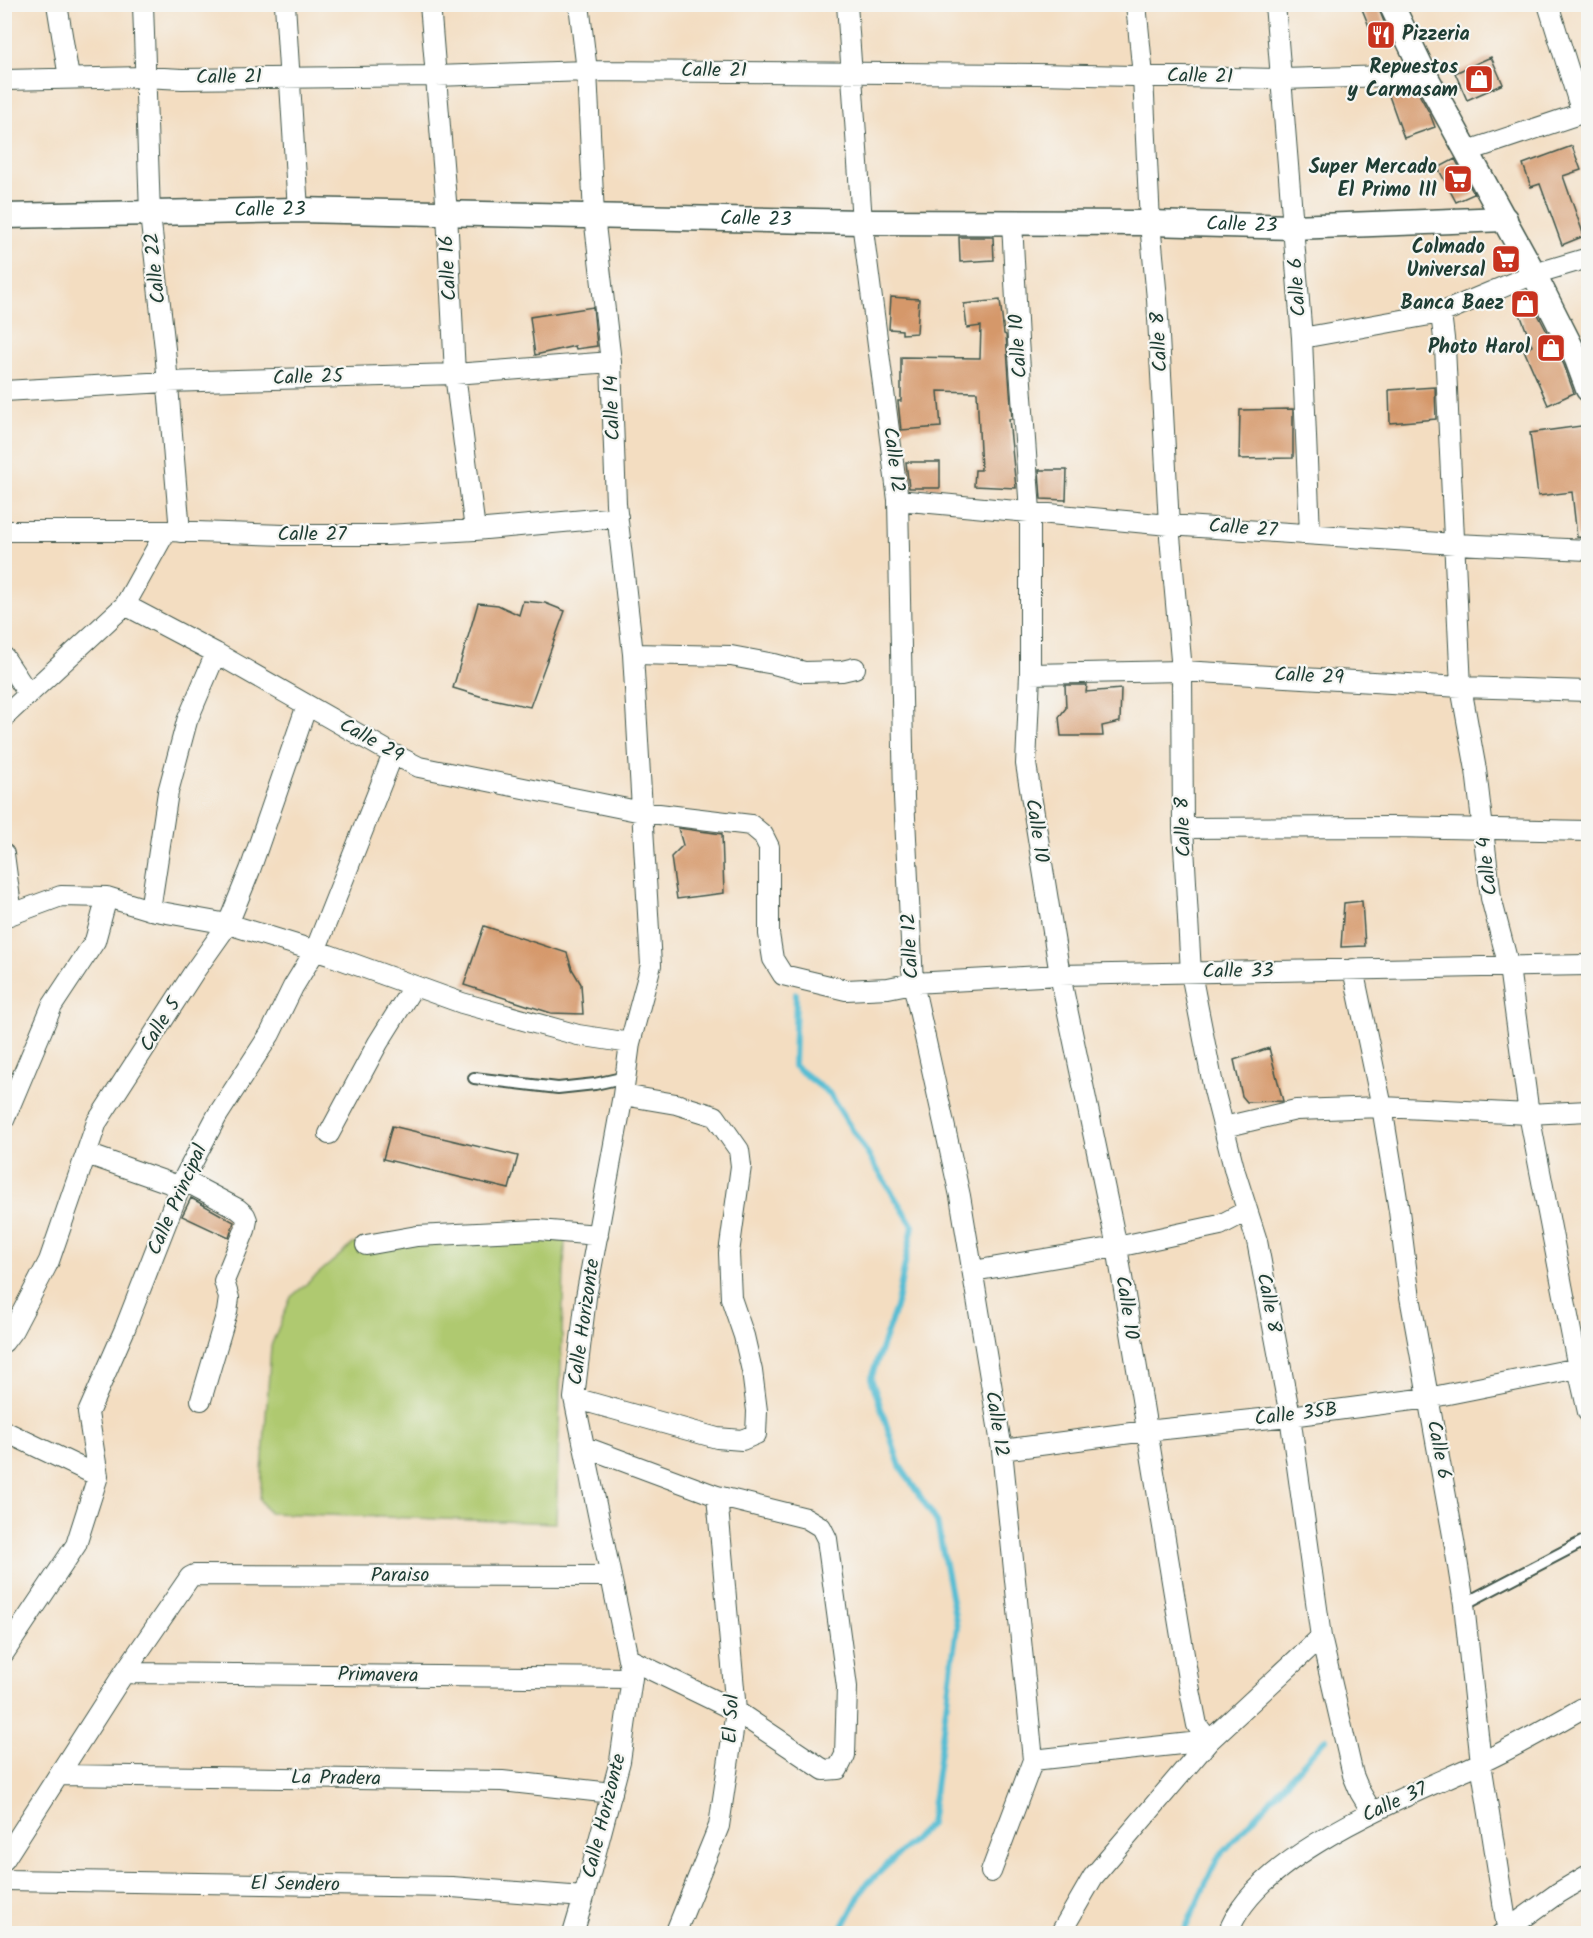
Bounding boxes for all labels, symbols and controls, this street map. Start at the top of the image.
restaurant icon: Pizzeria [1365,19,1397,51]
place label: Pizzeria [1402,19,1470,51]
place label: Repuestos y Carmasam [1347,52,1459,107]
street label: Calle 21 [681,55,747,87]
street label: Calle 21 [1167,60,1233,94]
street label: Calle 21 [196,61,262,95]
shop icon: Repuestos y Carmasam [1463,63,1495,95]
place label: Super Mercado El Primo III [1309,152,1437,207]
supermarket icon: Super Mercado El Primo III [1442,163,1474,195]
street label: Calle 23 [234,194,306,227]
street label: Calle 23 [720,203,792,236]
street label: Calle 23 [1206,209,1278,243]
street label: Calle 22 [136,231,176,305]
place label: Colmado Universal [1407,232,1486,287]
street label: Calle 16 [431,234,467,302]
supermarket icon: Colmado Universal [1490,243,1522,275]
street label: Calle 6 [1280,256,1316,318]
place label: Banca Baez [1401,288,1504,320]
shop icon: Banca Baez [1509,288,1541,320]
street label: Calle 8 [1142,310,1178,373]
street label: Calle 10 [1001,313,1037,379]
place label: Photo Harol [1428,332,1531,364]
shop icon: Photo Harol [1535,332,1567,364]
street label: Calle 25 [272,361,345,395]
street label: Calle 14 [596,375,630,441]
street label: Calle 12 [873,425,913,495]
street label: Calle 27 [1207,511,1279,547]
street label: Calle 27 [277,519,347,551]
street label: Calle 29 [1273,659,1345,695]
street label: Calle 29 [333,710,409,772]
street label: Calle 8 [1167,795,1201,858]
street label: Calle 10 [1015,797,1057,865]
street label: Calle 4 [1469,835,1507,897]
street label: Calle 12 [893,912,929,980]
street label: Calle 33 [1202,955,1274,989]
street label: Calle 5 [132,990,191,1058]
street label: Calle Principal [139,1139,217,1261]
street label: Calle Horizonte [560,1257,610,1387]
street label: Calle 8 [1247,1270,1290,1337]
street label: Calle 10 [1105,1274,1147,1342]
street label: Calle 12 [975,1389,1017,1459]
street label: Calle 35B [1253,1394,1339,1436]
street label: Calle 6 [1417,1418,1459,1482]
street label: Paraiso [371,1560,429,1592]
street label: Primavera [337,1659,419,1693]
street label: El Sol [715,1693,749,1744]
street label: Calle Horizonte [574,1750,636,1882]
street label: La Pradera [291,1762,381,1796]
street label: Calle 37 [1357,1774,1434,1832]
street label: El Sendero [250,1868,340,1902]

